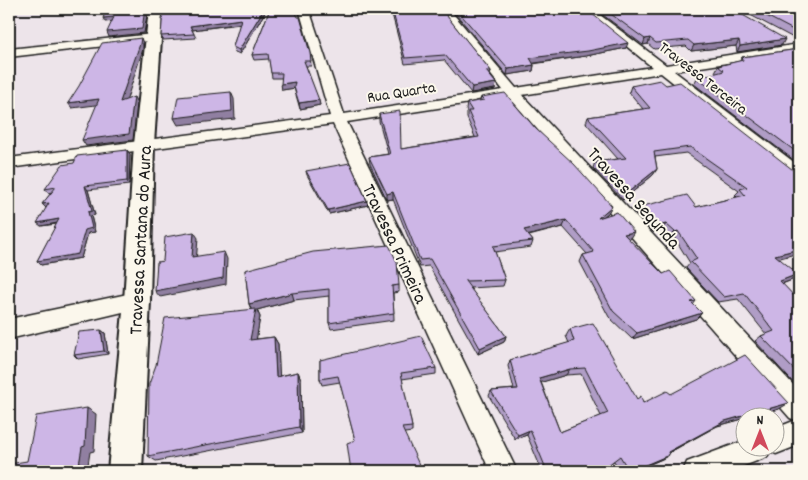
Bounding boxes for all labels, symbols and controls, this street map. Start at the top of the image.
street label: Travessa Terceira [653,37,752,121]
street label: Rua Quarta [366,77,438,110]
street label: Travessa Segunda [579,142,686,257]
street label: Travessa Santana do Aura [124,144,161,335]
street label: Travessa Primeira [353,180,433,310]
north arrow [736,408,786,458]
text: N [757,411,764,431]

